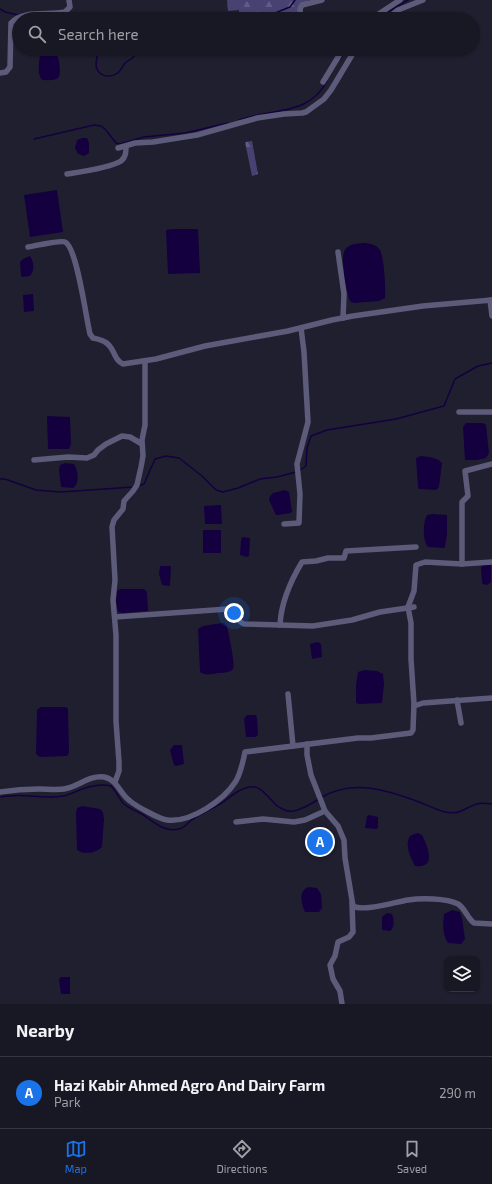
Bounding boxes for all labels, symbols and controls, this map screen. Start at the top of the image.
search box [12,12,480,56]
icon: search [26,23,48,45]
text: Search here [58,25,139,43]
your location [224,603,244,623]
pin: A [307,827,333,857]
map controls [444,956,480,992]
button: layers [444,956,480,992]
text: Nearby [16,1020,74,1040]
text: Hazi Kabir Ahmed Agro And Dairy Farm [54,1076,325,1094]
text: A [25,1085,33,1101]
text: 290 m [439,1085,476,1101]
text: Park [54,1094,81,1110]
tab: Map [65,1138,87,1175]
tab: Directions [217,1138,267,1175]
tab: Saved [397,1138,427,1175]

